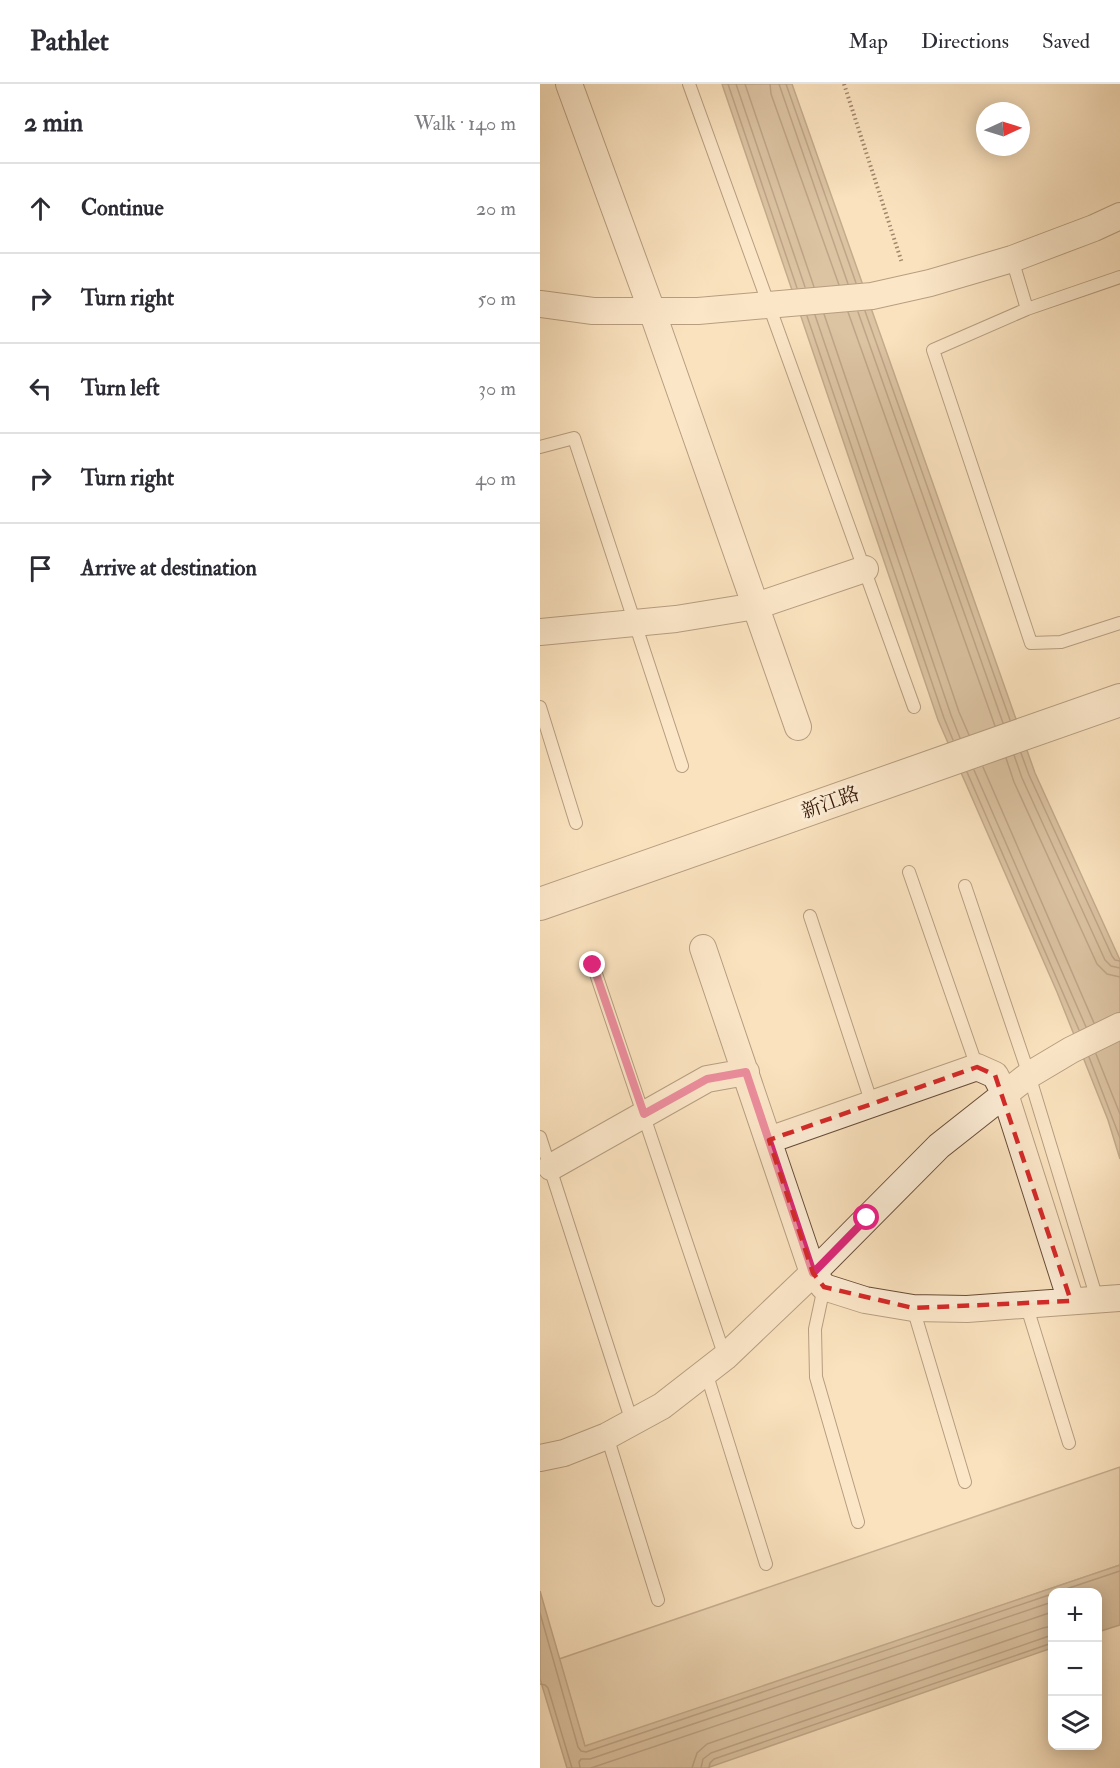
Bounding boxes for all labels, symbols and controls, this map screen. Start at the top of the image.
text: Pathlet [30,24,109,59]
text: Map [848,28,888,55]
text: Directions [921,28,1009,55]
text: Saved [1042,28,1090,55]
north arrow [976,102,1030,156]
text: 2 min [24,107,83,139]
text: Walk · 140 m [414,111,516,136]
icon: ahead [24,192,57,225]
text: Continue [81,194,164,222]
text: 20 m [476,196,516,221]
icon: right [24,282,57,315]
text: Turn right [81,284,174,312]
text: 50 m [477,286,516,311]
icon: left [24,372,57,405]
text: Turn left [81,374,160,402]
text: 30 m [478,376,516,401]
icon: right [24,462,57,495]
text: Turn right [81,464,174,492]
text: 40 m [475,466,516,491]
icon: arrive [24,552,57,585]
text: Arrive at destination [81,554,257,582]
street label: 新江路 [798,781,863,824]
route end [579,951,605,977]
route start [853,1204,879,1230]
map controls [1048,1588,1102,1750]
button: + [1048,1588,1102,1642]
button: − [1048,1642,1102,1696]
button: layers [1048,1696,1102,1750]

